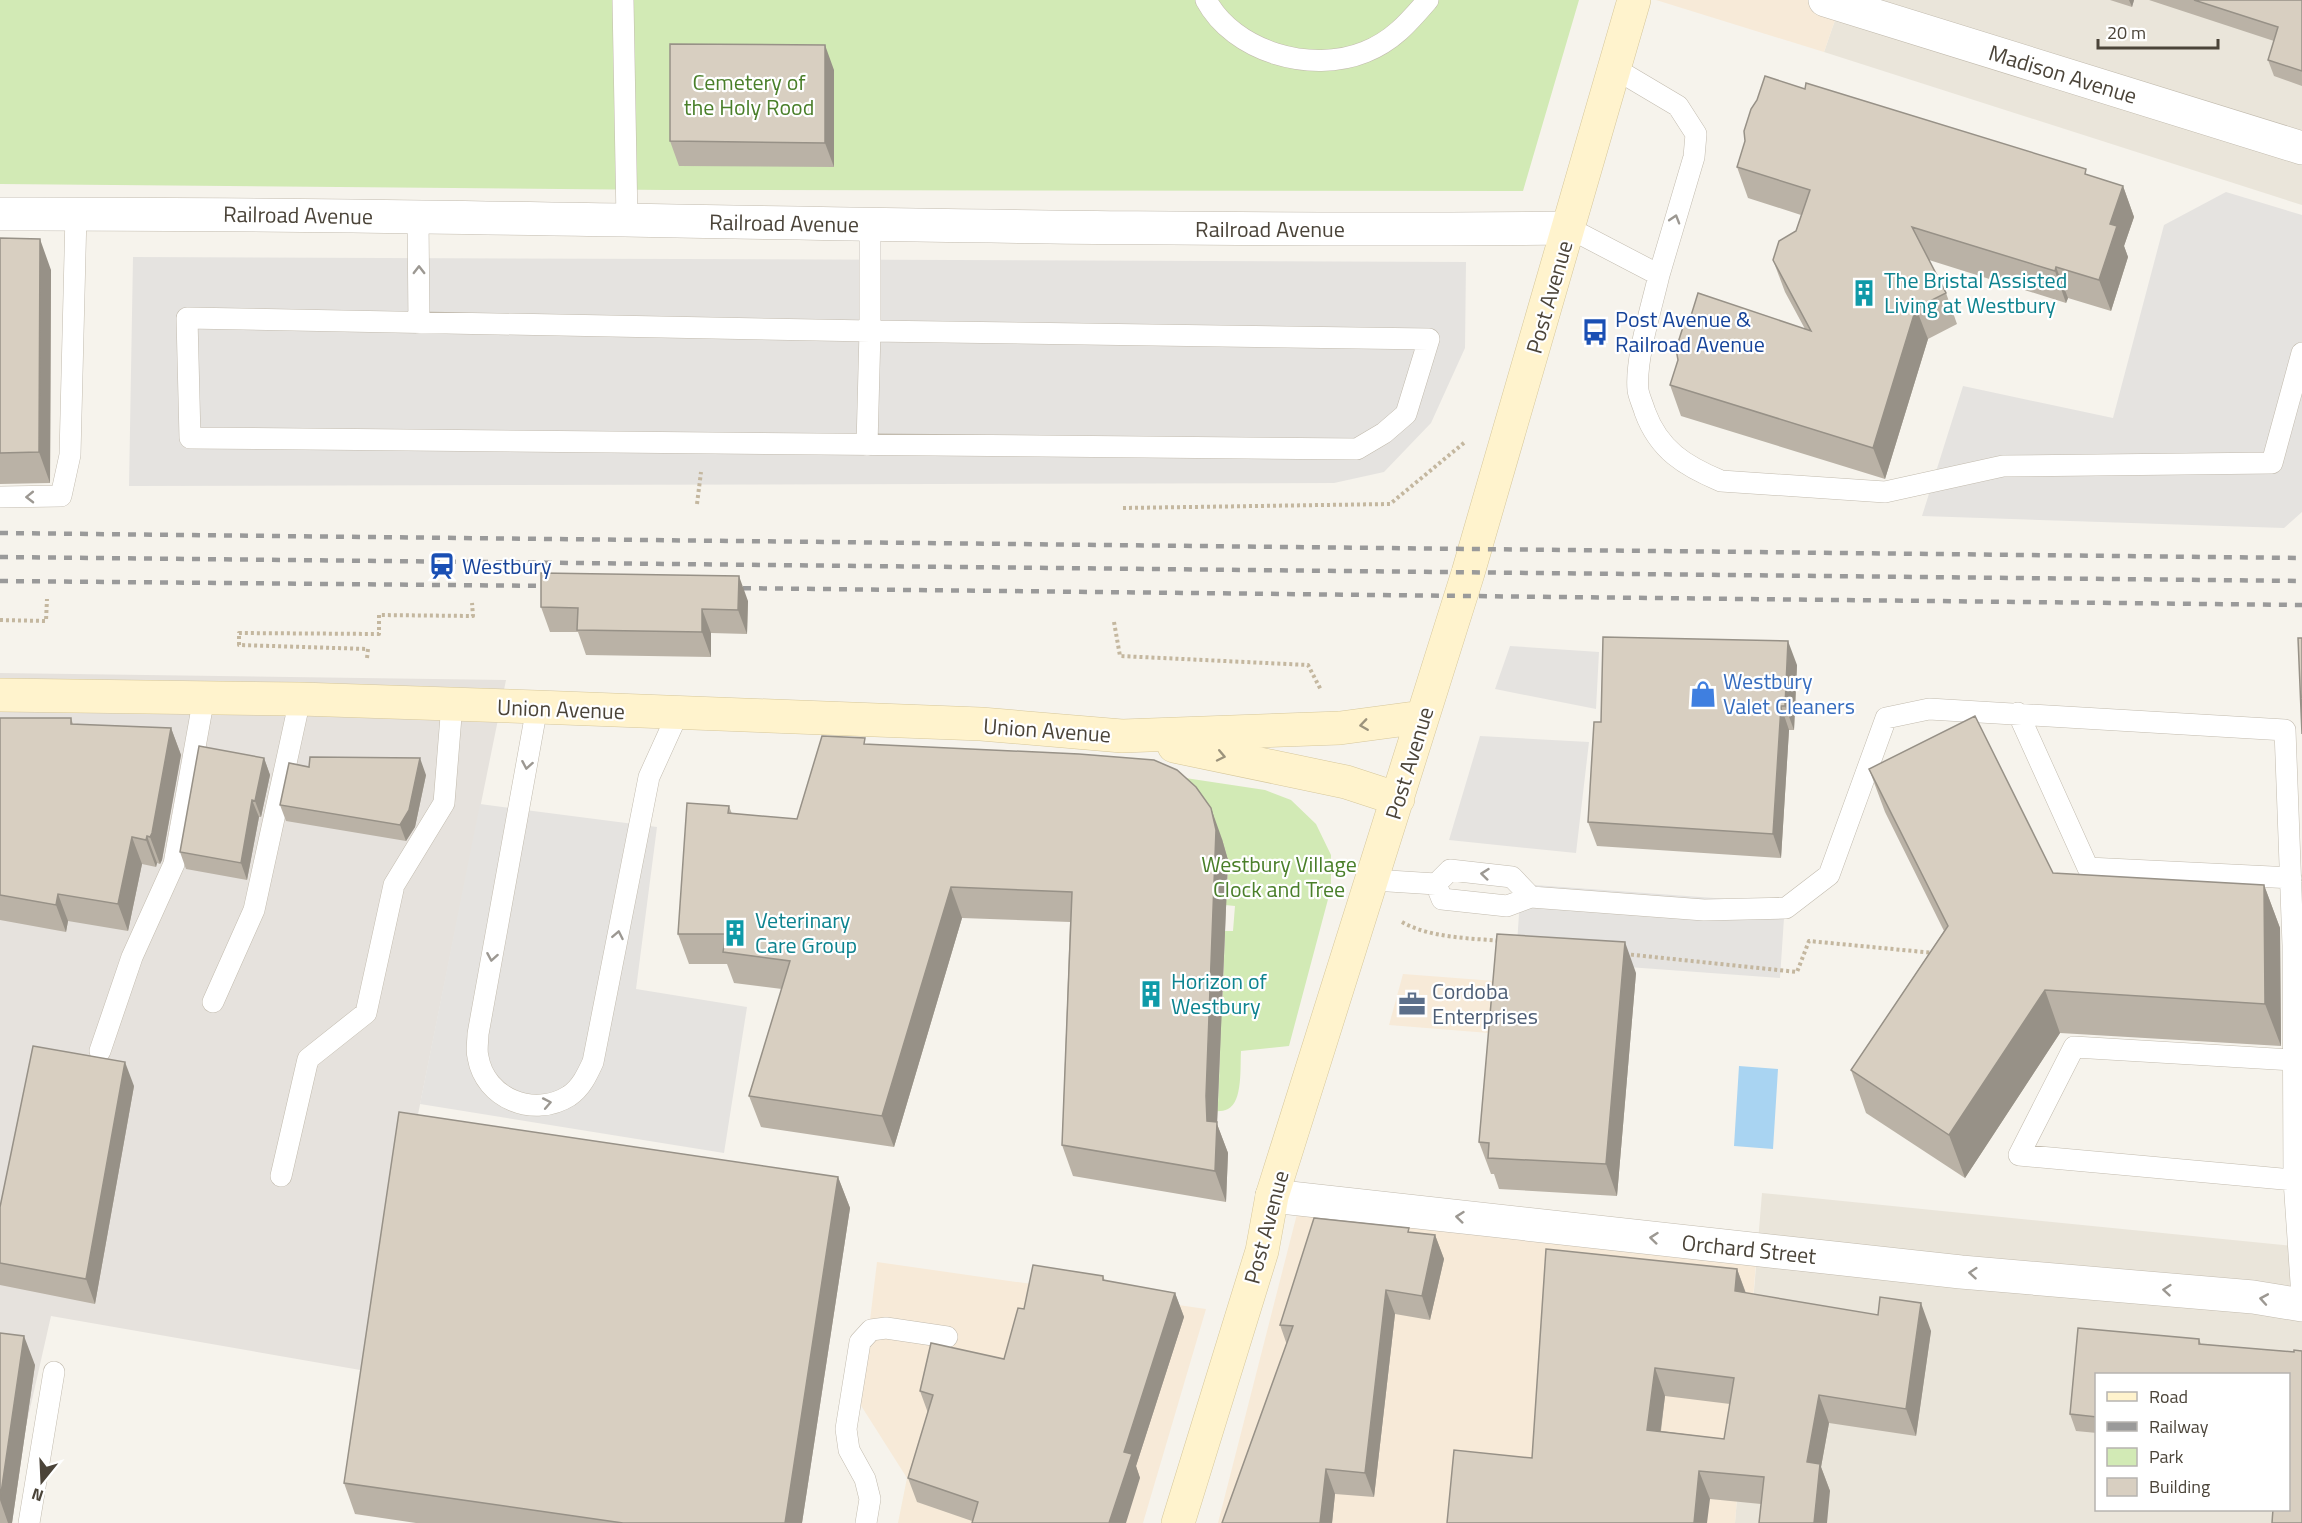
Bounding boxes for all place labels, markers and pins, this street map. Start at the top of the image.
place label: The Bristal Assisted Living at Westbury [1884,263,2067,322]
building icon: The Bristal Assisted Living at Westbury [1849,278,1879,308]
place label: Post Avenue & Railroad Avenue [1615,302,1765,361]
bus stop icon: Post Avenue & Railroad Avenue [1580,317,1610,347]
place label: Westbury [462,549,552,583]
station icon: Westbury [427,551,457,581]
place label: Westbury Valet Cleaners [1723,664,1855,723]
shop icon: Westbury Valet Cleaners [1688,679,1718,709]
place label: Veterinary Care Group [755,903,857,962]
building icon: Veterinary Care Group [720,918,750,948]
place label: Horizon of Westbury [1171,964,1268,1023]
place label: Cordoba Enterprises [1432,974,1538,1033]
building icon: Horizon of Westbury [1136,979,1166,1009]
office icon: Cordoba Enterprises [1397,989,1427,1019]

